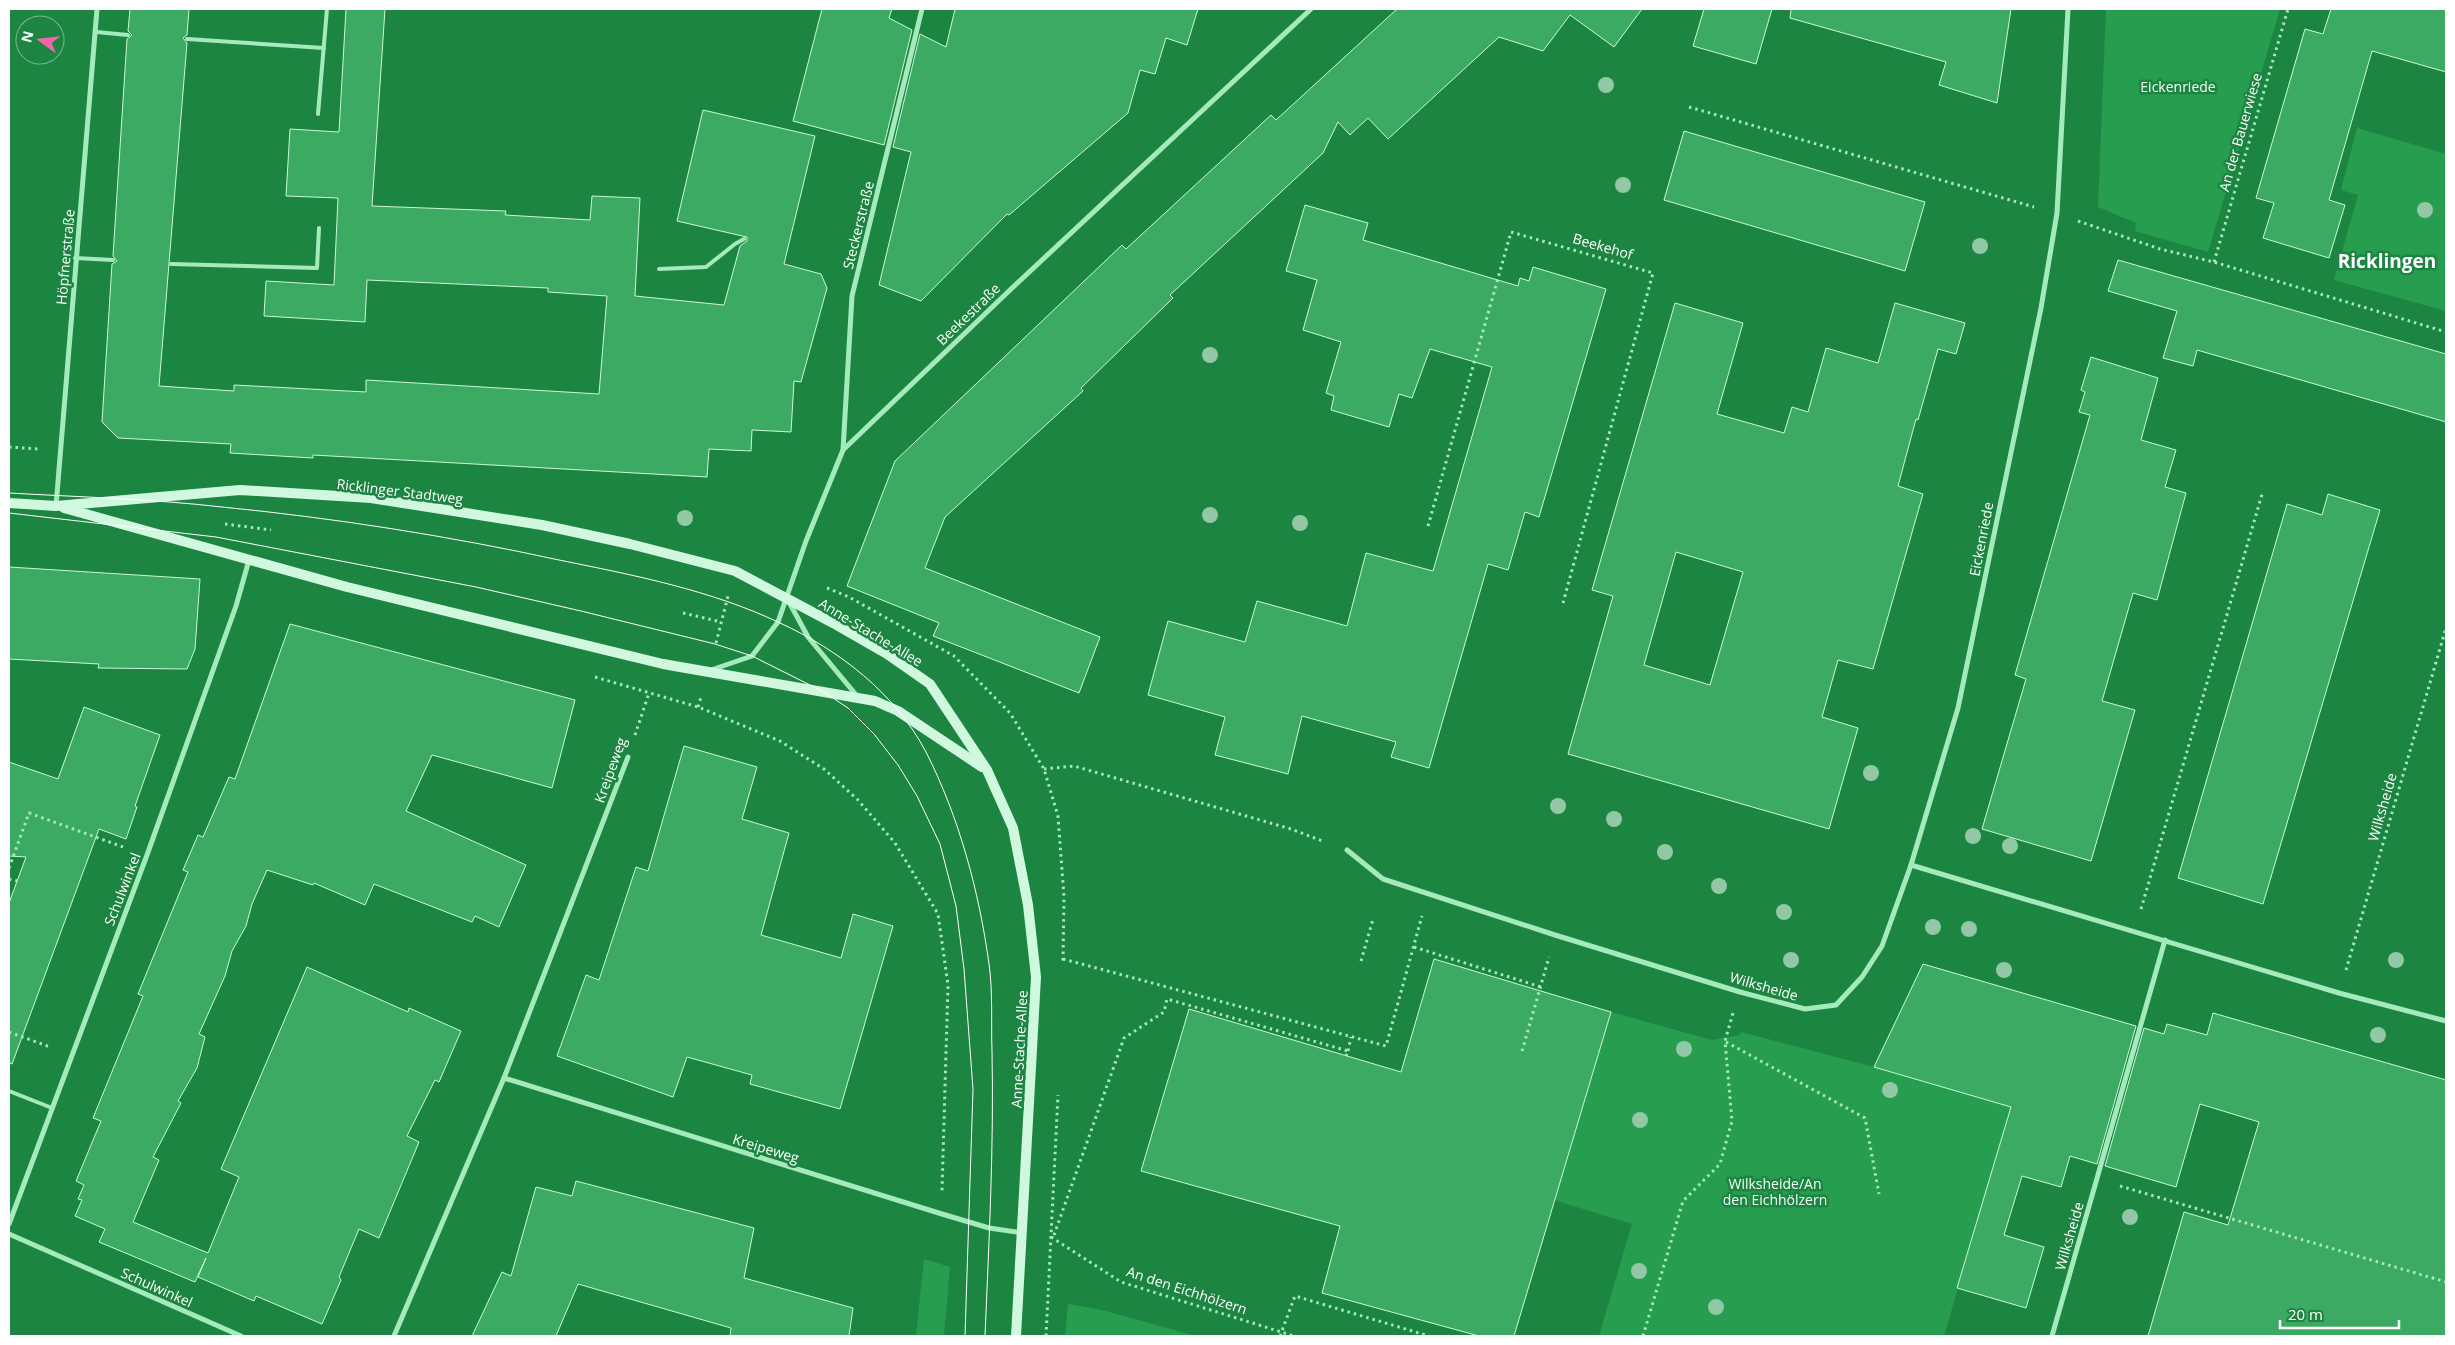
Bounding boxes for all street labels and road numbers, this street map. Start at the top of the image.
street label: An der Bauerwiese [2214,70,2266,194]
street label: Steckerstraße [838,179,878,271]
street label: Höpfnerstraße [51,208,79,306]
street label: Beekehof [1571,228,1637,264]
street label: Beekestraße [932,279,1004,349]
street label: Ricklinger Stadtweg [336,474,465,508]
street label: Eickenriede [1964,500,1998,578]
street label: Anne-Stache-Allee [815,593,927,671]
street label: Kreipeweg [589,734,631,805]
street label: Wilksheide [2363,770,2401,843]
street label: Schulwinkel [99,850,145,928]
street label: Wilksheide [1728,967,1801,1005]
street label: Anne-Stache-Allee [1006,989,1032,1108]
street label: Kreipeweg [730,1129,802,1167]
street label: Wilksheide [2050,1199,2088,1272]
street label: An den Eichhölzern [1124,1262,1250,1318]
street label: Schulwinkel [118,1263,196,1311]

